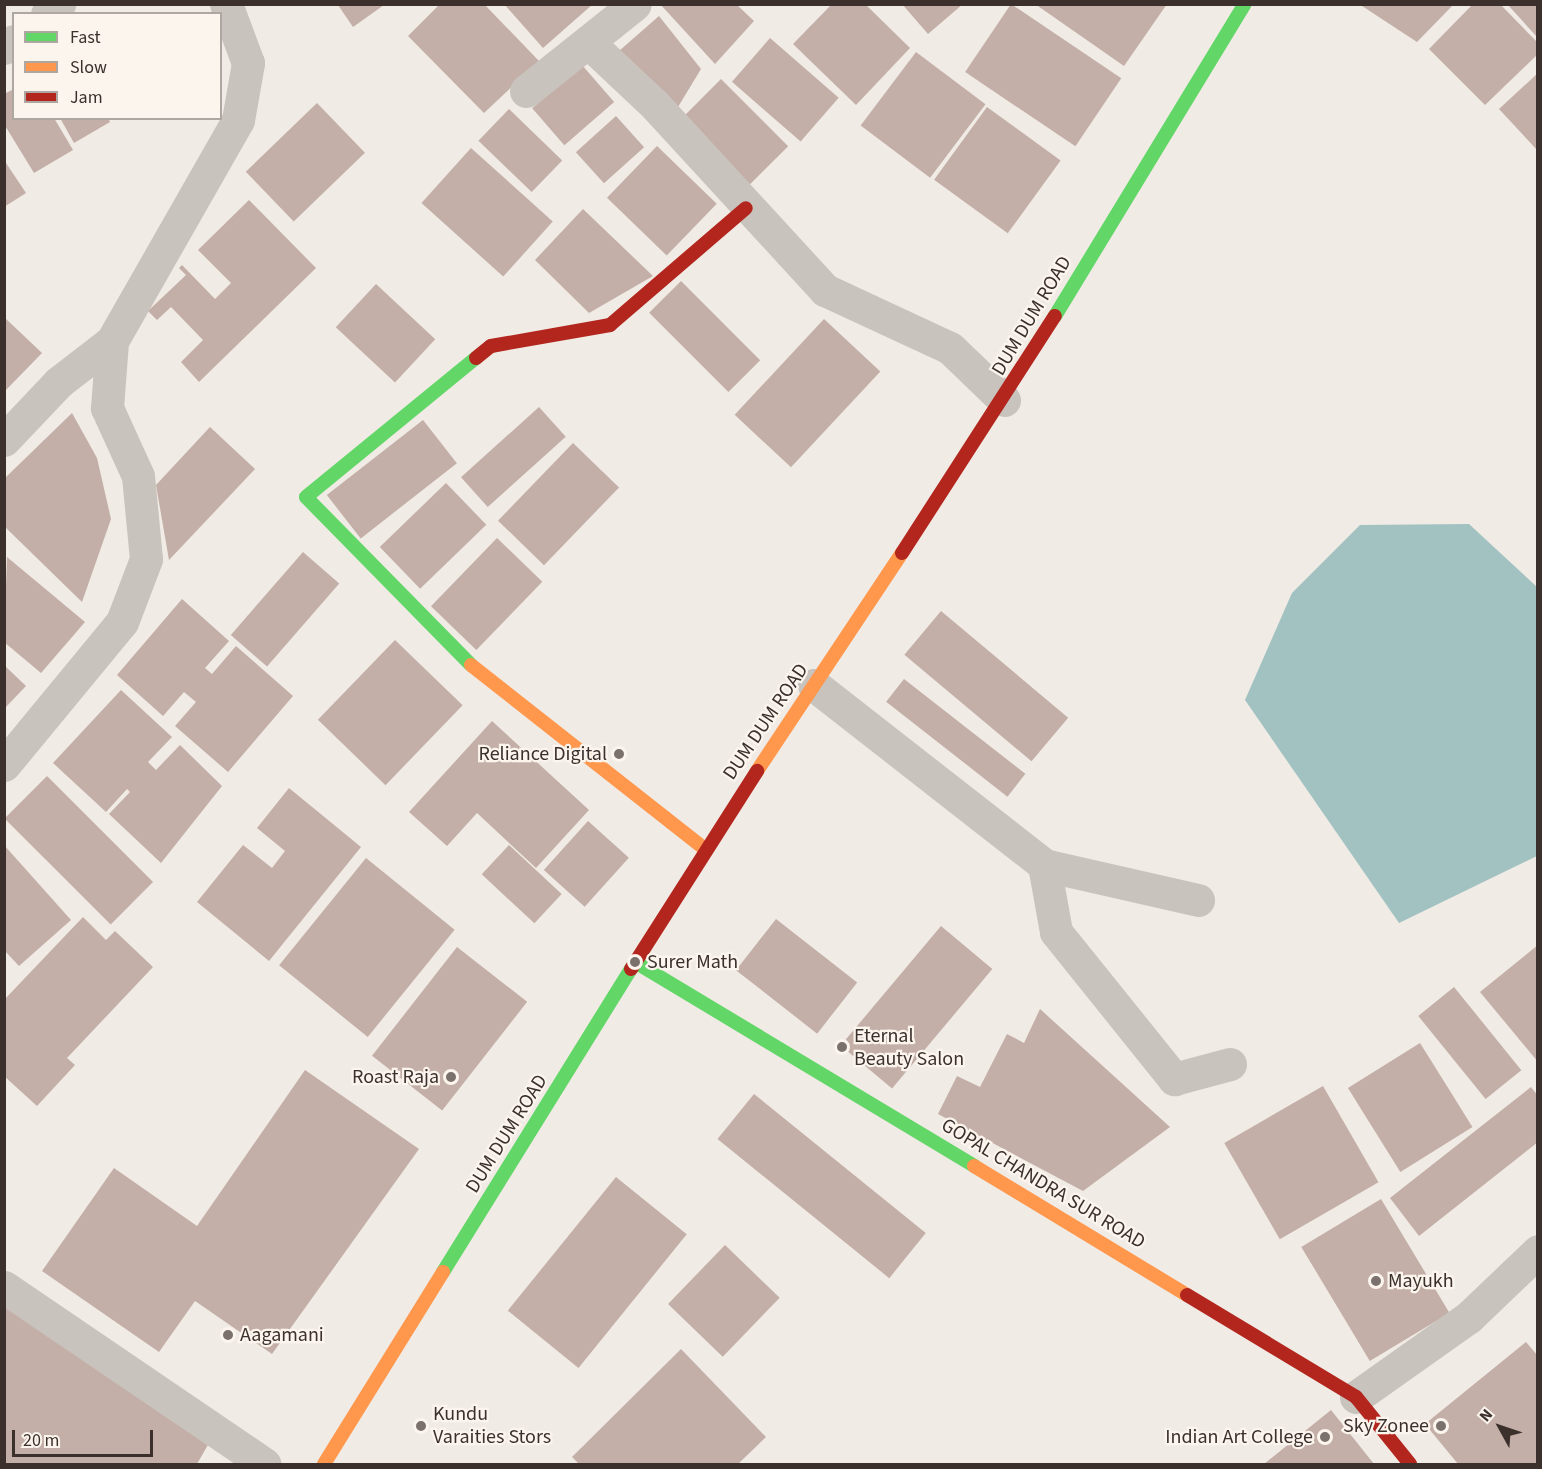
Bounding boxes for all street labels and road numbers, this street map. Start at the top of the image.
street label: DUM DUM ROAD [987,252,1077,380]
street label: DUM DUM ROAD [718,659,814,785]
street label: DUM DUM ROAD [461,1070,553,1198]
street label: GOPAL CHANDRA SUR ROAD [937,1113,1149,1255]

